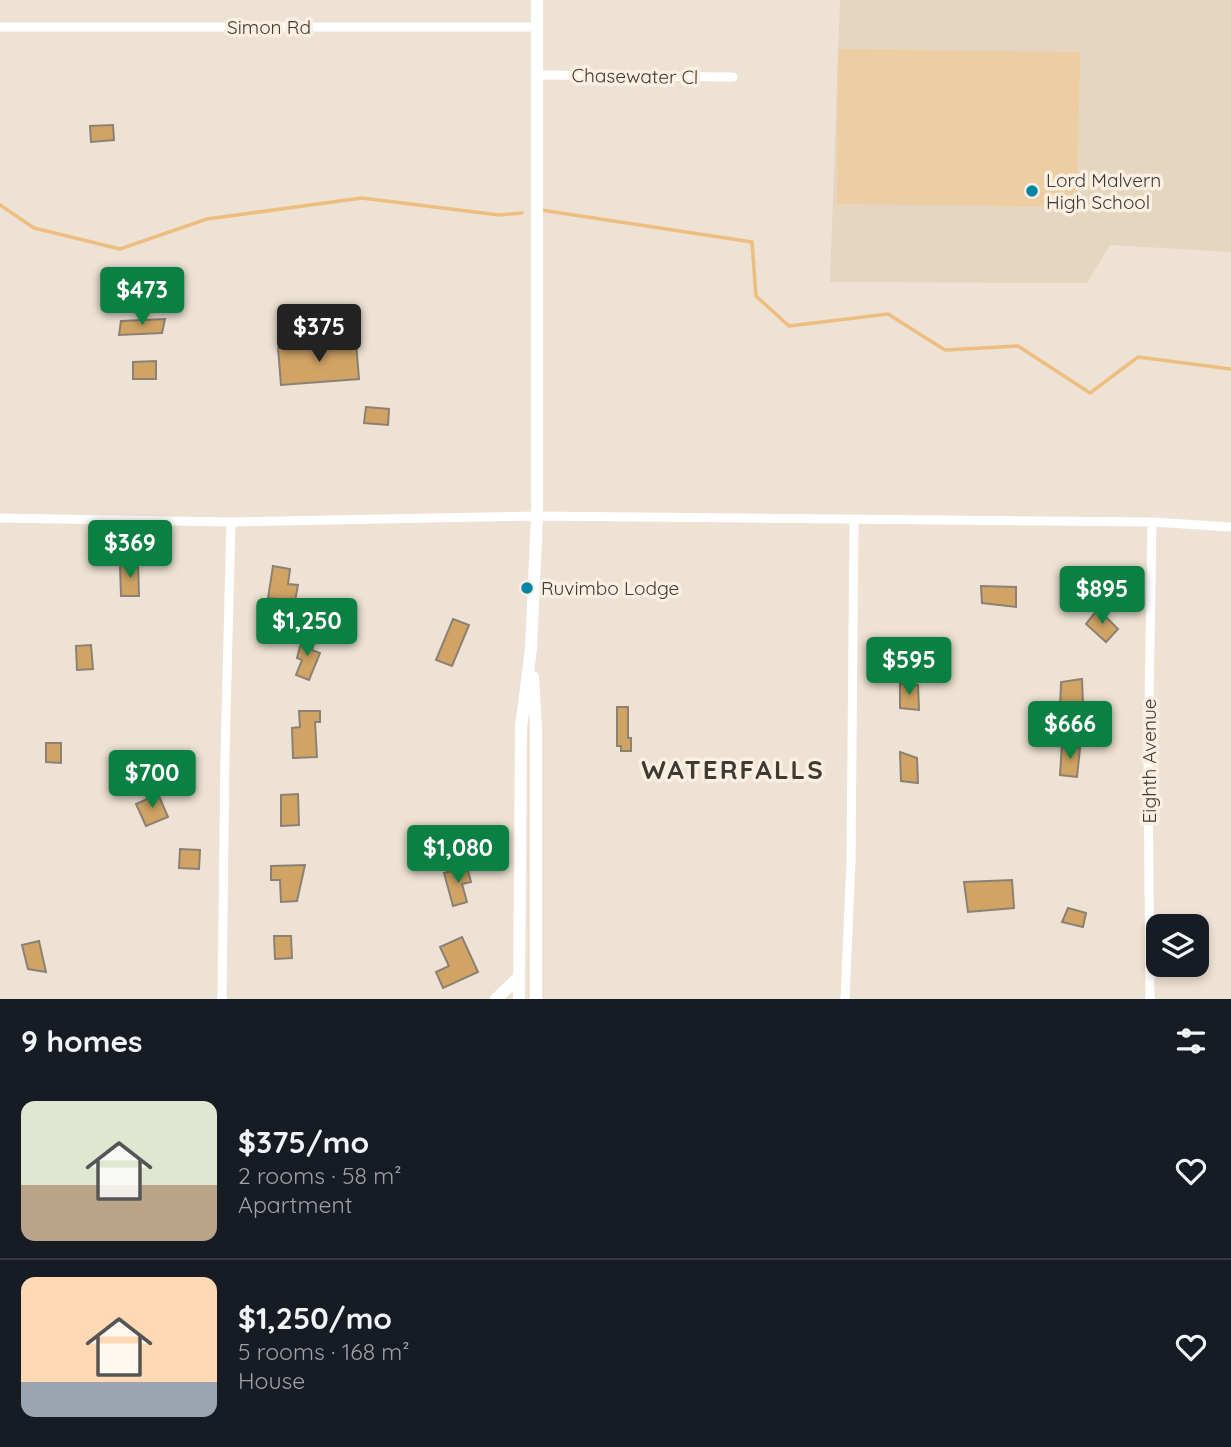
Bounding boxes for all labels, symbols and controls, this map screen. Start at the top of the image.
street label: Simon Rd [227,15,311,39]
street label: Chasewater Cl [571,63,699,89]
place label: Lord Malvern High School [1046,168,1161,214]
marker: Lord Malvern High School [1024,183,1040,199]
pin: $473 [101,268,183,327]
text: $473 [116,275,168,304]
pin: $375 [278,304,360,364]
text: $375 [293,312,345,341]
pin: $369 [89,520,171,580]
text: $369 [104,528,156,557]
pin: $895 [1061,566,1143,626]
text: $895 [1076,574,1128,603]
place label: Ruvimbo Lodge [541,576,679,600]
marker: Ruvimbo Lodge [519,580,535,596]
pin: $1,250 [250,598,364,658]
text: $1,250 [272,606,342,635]
pin: $595 [868,638,950,697]
text: $595 [882,645,936,674]
street label: Eighth Avenue [1137,699,1161,823]
pin: $666 [1029,702,1111,761]
text: $666 [1044,709,1096,738]
pin: $700 [111,750,193,810]
district label: WATERFALLS [641,753,825,786]
text: $700 [125,758,179,787]
pin: $1,080 [401,826,515,885]
text: $1,080 [423,833,493,862]
map controls [1146,914,1209,977]
button: layers [1146,914,1209,977]
text: 9 homes [21,1022,143,1060]
icon: filters [1172,1022,1210,1060]
text: $375/mo [238,1123,369,1161]
icon: home [77,1129,161,1213]
icon: heart [1172,1152,1210,1190]
text: 2 rooms · 58 m² [238,1161,401,1190]
text: Apartment [238,1190,352,1219]
text: $1,250/mo [238,1299,392,1337]
icon: home [77,1305,161,1389]
icon: heart [1172,1328,1210,1366]
text: 5 rooms · 168 m² [238,1337,410,1366]
text: House [238,1366,305,1395]

